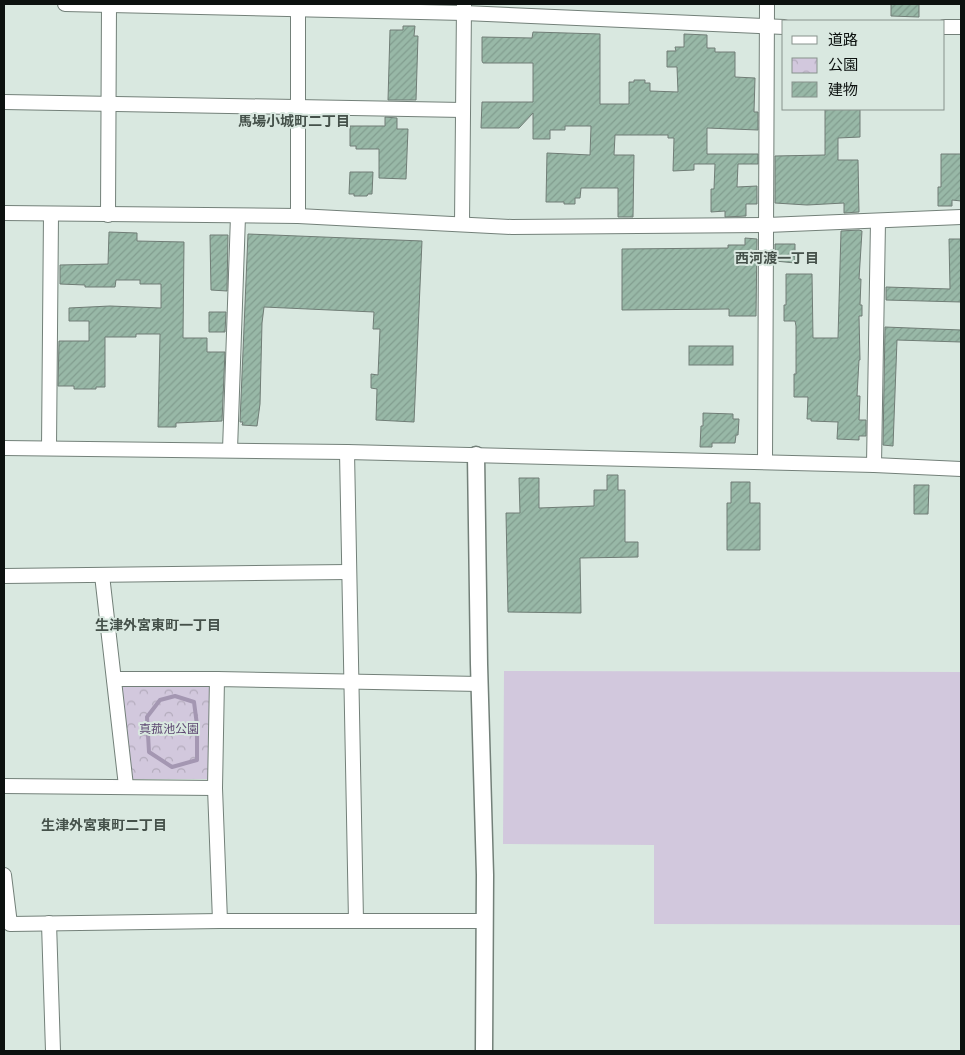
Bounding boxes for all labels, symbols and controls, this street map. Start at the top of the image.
legend [782,20,945,110]
text: 道路 [828,30,858,48]
text: 公園 [828,55,858,73]
text: 建物 [828,80,858,98]
district label: 馬場小城町二丁目 [238,112,350,129]
district label: 西河渡一丁目 [735,249,819,266]
district label: 生津外宮東町一丁目 [95,616,221,633]
park label: 真菰池公園 [139,721,199,735]
district label: 生津外宮東町二丁目 [41,816,167,833]

